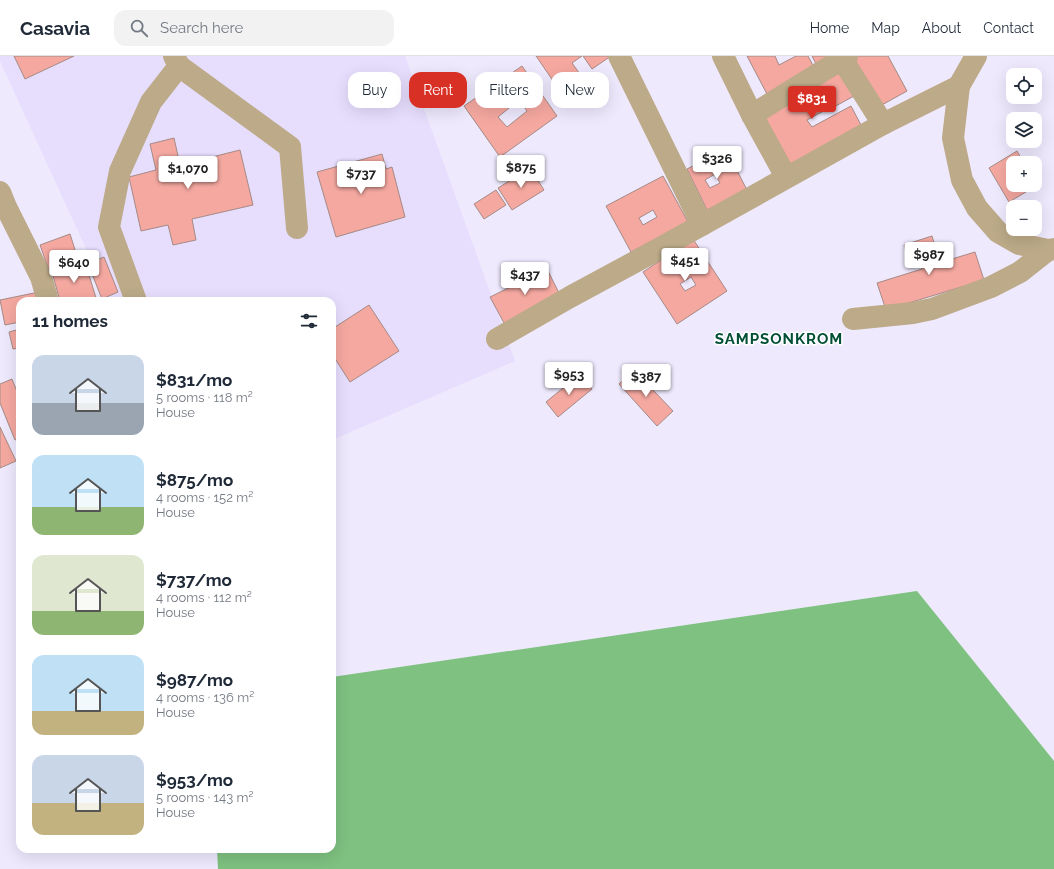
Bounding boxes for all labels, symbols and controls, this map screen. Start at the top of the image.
search box [114,10,394,46]
text: Casavia [20,17,90,39]
icon: search [128,17,150,39]
text: Search here [160,19,243,37]
text: Home [810,20,849,36]
text: Map [871,20,900,36]
text: About [922,20,961,36]
text: Contact [983,20,1034,36]
map controls [1006,68,1042,236]
button: locate [1006,68,1042,104]
chip: Buy [348,72,401,108]
chip: Rent [409,72,467,108]
chip: Filters [475,72,543,108]
chip: New [551,72,609,108]
pin: $831 [788,86,836,120]
text: $831 [797,91,827,106]
button: layers [1006,112,1042,148]
pin: $326 [693,146,741,180]
text: $326 [702,151,732,166]
pin: $875 [497,155,545,189]
pin: $1,070 [155,156,221,190]
button: + [1006,156,1042,192]
text: $875 [506,160,536,175]
text: $1,070 [168,161,208,176]
pin: $737 [337,161,385,195]
text: $737 [346,166,376,181]
button: − [1006,200,1042,236]
pin: $987 [905,242,953,276]
text: $987 [913,247,945,262]
pin: $451 [661,248,709,282]
pin: $640 [50,250,98,284]
text: $451 [670,253,700,268]
text: $640 [58,255,90,270]
pin: $437 [501,262,549,296]
text: $437 [510,267,540,282]
icon: filters [298,310,320,332]
text: 11 homes [32,311,108,331]
district label: SAMPSONKROM [715,330,843,348]
pin: $953 [545,362,593,396]
pin: $387 [622,364,670,398]
text: $953 [554,367,584,382]
text: $387 [631,369,661,384]
text: $831/mo [156,370,232,390]
icon: home [64,371,112,419]
text: 5 rooms · 118 m² [156,390,253,405]
text: House [156,405,195,420]
text: $875/mo [156,470,233,490]
icon: home [64,471,112,519]
text: 4 rooms · 152 m² [156,490,253,505]
text: House [156,505,195,520]
text: $737/mo [156,570,232,590]
icon: home [64,571,112,619]
text: 4 rooms · 112 m² [156,590,252,605]
text: House [156,605,195,620]
text: $987/mo [156,670,233,690]
icon: home [64,671,112,719]
text: 4 rooms · 136 m² [156,690,254,705]
text: House [156,705,195,720]
text: $953/mo [156,770,233,790]
icon: home [64,771,112,819]
text: 5 rooms · 143 m² [156,790,253,805]
text: House [156,805,195,820]

